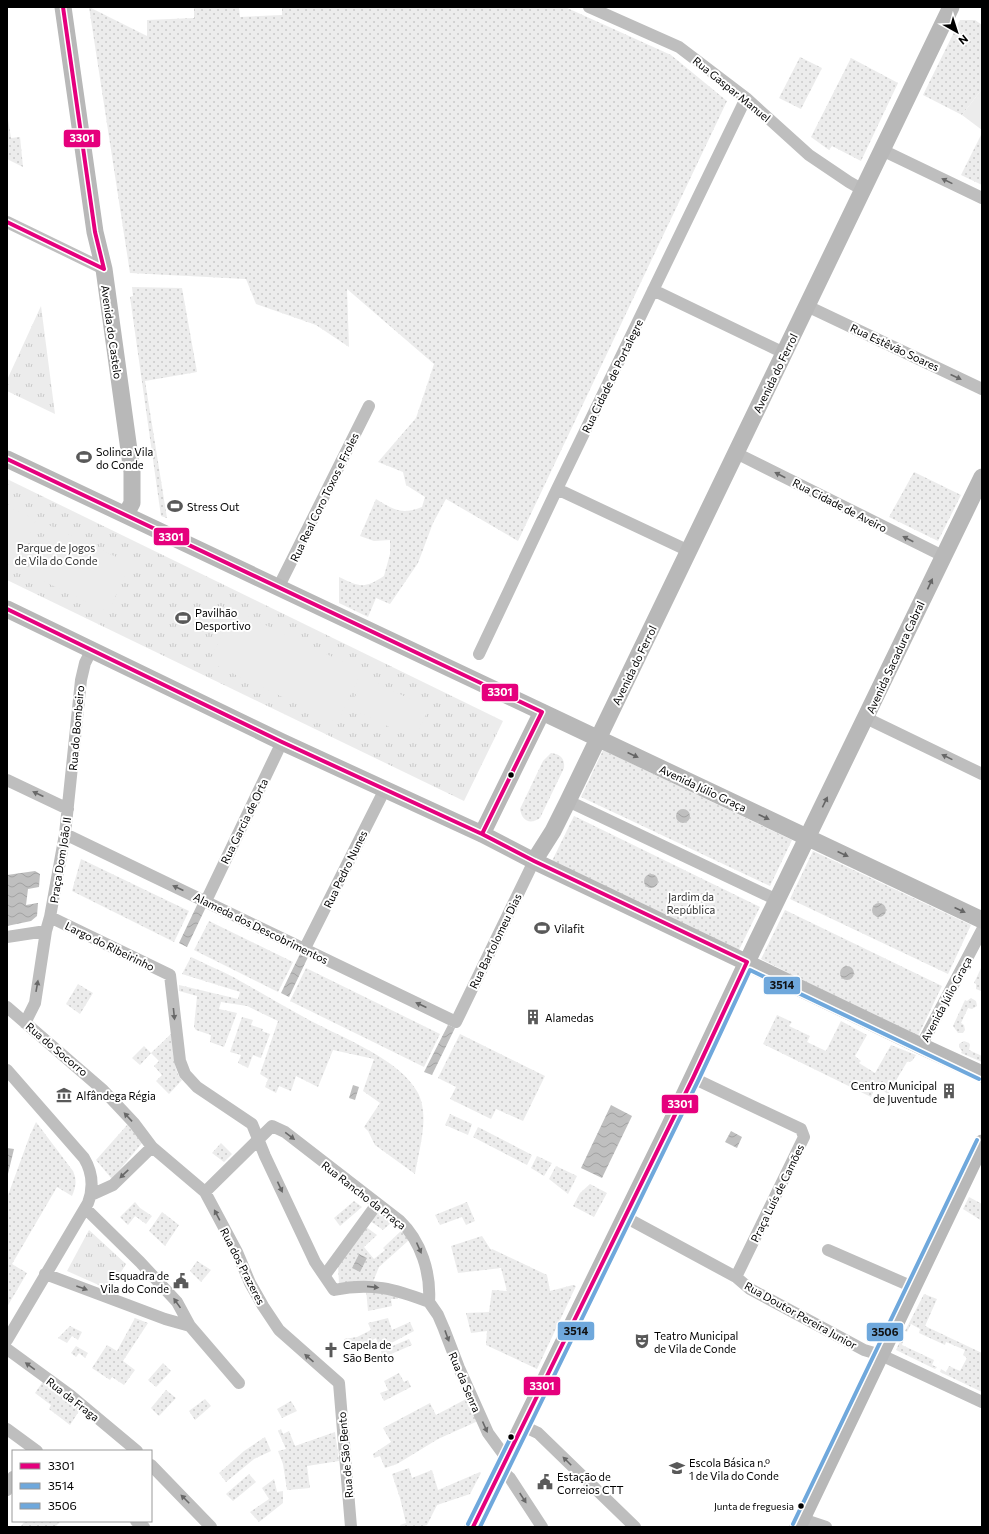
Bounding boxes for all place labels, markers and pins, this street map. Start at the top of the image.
place label: Solinca Vila do Conde [96,445,153,471]
sports icon: Solinca Vila do Conde [75,448,93,466]
sports icon: Stress Out [166,497,184,515]
place label: Stress Out [187,500,240,513]
place label: Pavilhão Desportivo [195,606,251,632]
sports icon: Pavilhão Desportivo [174,609,192,627]
unlabelled marker [506,770,516,780]
sports icon: Vilafit [533,919,551,937]
place label: Vilafit [554,922,585,935]
building icon: Alamedas [524,1008,542,1026]
place label: Alamedas [545,1011,594,1024]
place label: Centro Municipal de Juventude [851,1079,937,1106]
building icon: Centro Municipal de Juventude [940,1082,958,1100]
museum icon: Alfândega Régia [55,1086,73,1104]
place label: Alfândega Régia [76,1089,156,1102]
place label: Esquadra de Vila do Conde [100,1269,169,1295]
public building icon: Esquadra de Vila do Conde [172,1272,190,1290]
place label: Teatro Municipal de Vila de Conde [654,1329,738,1355]
theatre icon: Teatro Municipal de Vila de Conde [633,1332,651,1350]
place label: Capela de São Bento [343,1338,394,1364]
church icon: Capela de São Bento [322,1341,340,1359]
unlabelled marker [506,1432,516,1442]
place label: Escola Básica n.º 1 de Vila do Conde [689,1456,779,1482]
school or university icon: Escola Básica n.º 1 de Vila do Conde [668,1459,686,1477]
place label: Estação de Correios CTT [557,1470,624,1496]
public building icon: Estação de Correios CTT [536,1473,554,1491]
place label: Junta de freguesia [714,1500,794,1512]
marker: Junta de freguesia [796,1501,806,1511]

